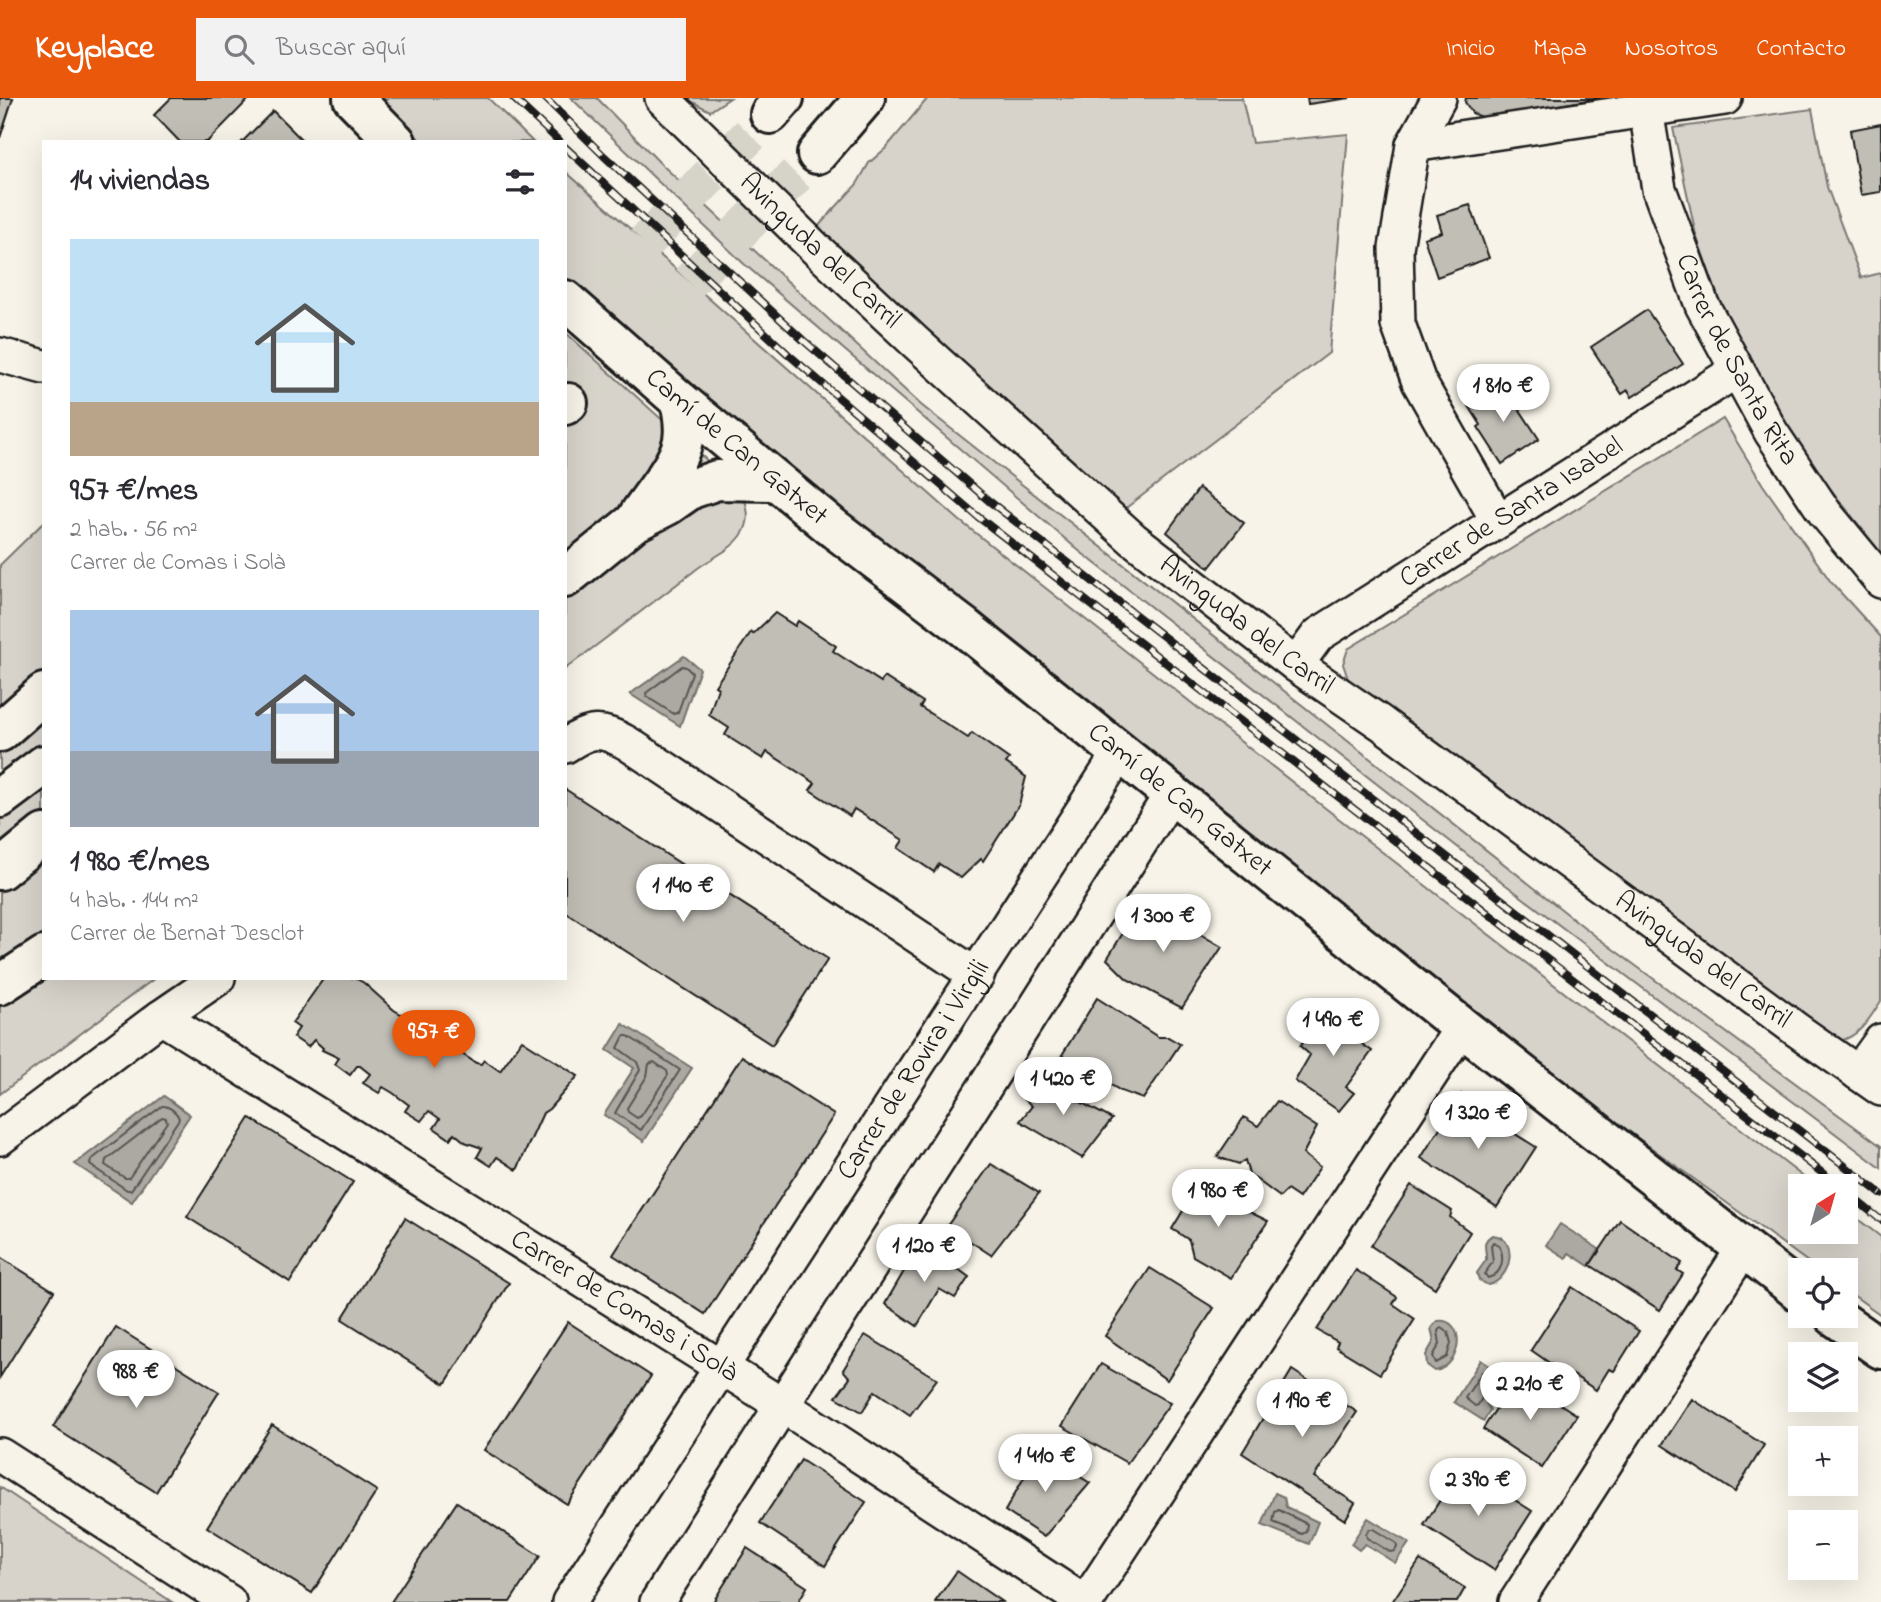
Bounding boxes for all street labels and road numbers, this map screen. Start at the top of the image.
street label: Avinguda del Carril [729,164,910,339]
street label: Carrer de Santa Rita [1664,248,1809,474]
street label: Camí de Can Gatxet [636,359,837,536]
street label: Carrer de Santa Isabel [1391,427,1631,599]
street label: Avinguda del Carril [1150,546,1342,706]
street label: Camí de Can Gatxet [1078,713,1281,888]
street label: Avinguda del Carril [1606,881,1800,1040]
street label: Carrer de Rovira i Virgili [827,952,1001,1189]
street label: Carrer de Comas i Solà [502,1219,746,1393]

